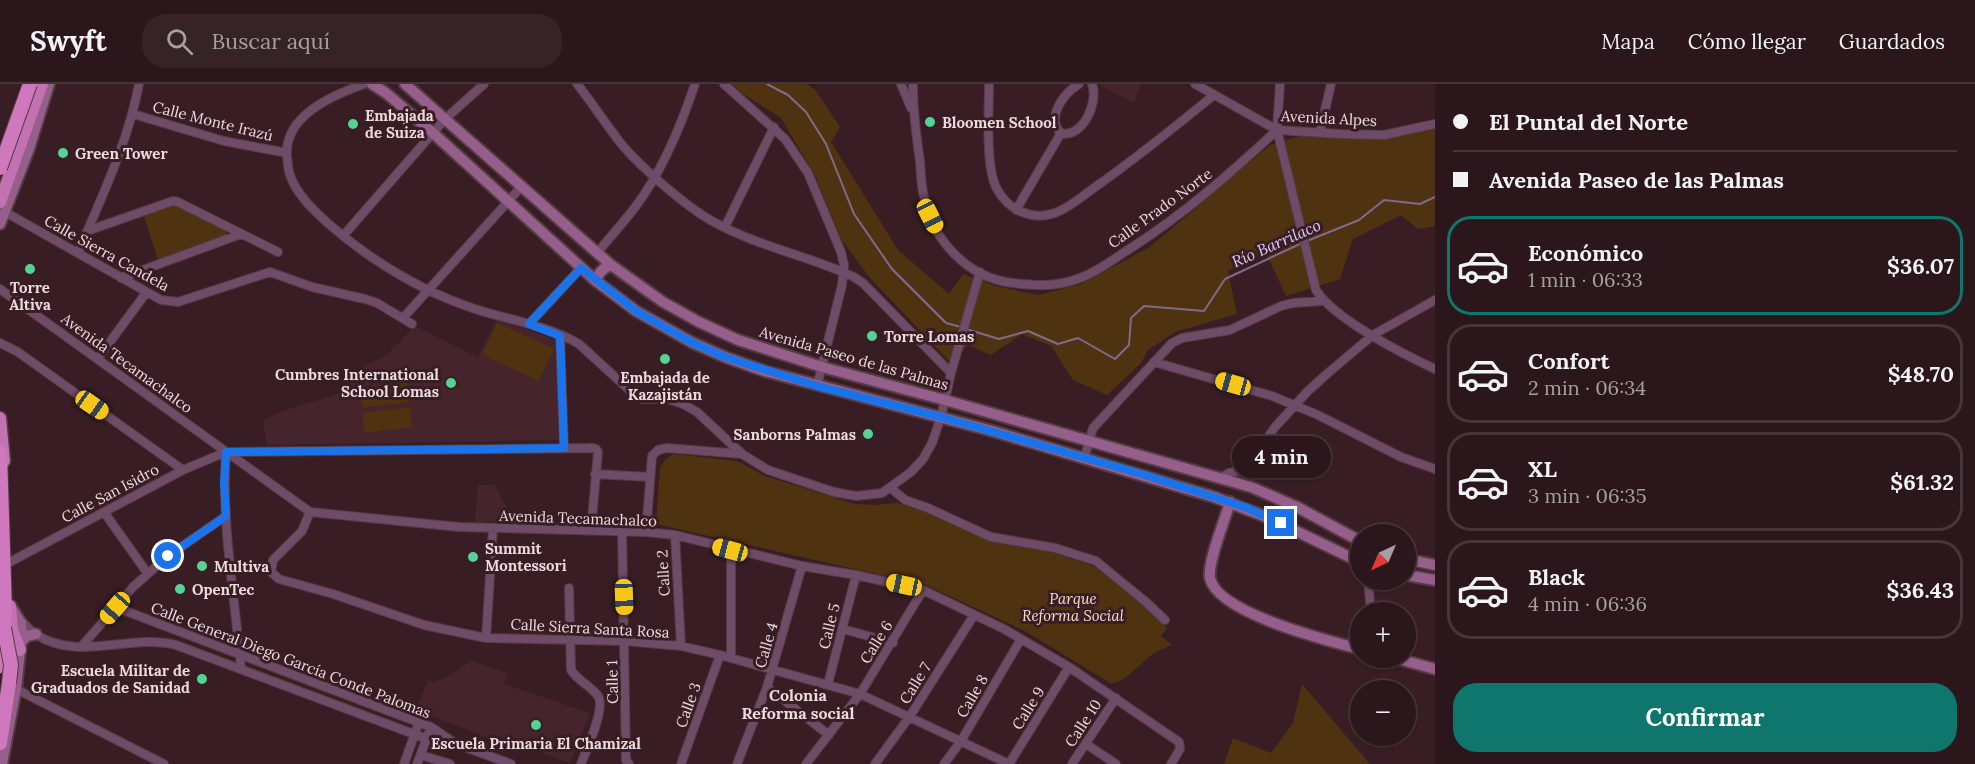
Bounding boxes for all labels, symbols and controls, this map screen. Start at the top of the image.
search box [142,14,562,68]
text: Swyft [30,23,106,59]
icon: search [163,25,196,58]
text: Buscar aquí [211,27,330,55]
text: Mapa [1601,28,1655,55]
text: Cómo llegar [1688,28,1806,55]
text: Guardados [1839,28,1945,55]
street label: Calle Monte Irazú [151,97,275,145]
place label: Embajada de Suiza [365,106,434,142]
street label: Avenida Alpes [1279,106,1378,130]
text: El Puntal del Norte [1489,108,1688,136]
place label: Bloomen School [942,113,1057,132]
marker: Bloomen School [923,115,937,129]
marker: Embajada de Suiza [346,117,360,131]
place label: Green Tower [75,144,168,163]
marker: Green Tower [56,146,70,160]
street label: Calle Prado Norte [1104,164,1216,252]
text: Avenida Paseo de las Palmas [1489,166,1784,194]
car [914,196,946,236]
street label: Calle Sierra Candela [41,211,173,295]
water label: Río Barrilaco [1228,214,1324,272]
icon: car [1456,239,1510,293]
text: Económico [1528,239,1643,267]
text: $36.07 [1887,252,1954,280]
marker: Torre Altiva [23,262,37,276]
text: 1 min · 06:33 [1528,267,1643,292]
place label: Torre Altiva [9,278,51,314]
street label: Avenida Tecamachalco [57,308,197,417]
street label: Avenida Paseo de las Palmas [756,322,951,394]
place label: Torre Lomas [884,327,974,346]
marker: Torre Lomas [865,329,879,343]
icon: car [1456,347,1510,401]
text: Confort [1528,347,1610,375]
marker: Embajada de Kazajistán [658,352,672,366]
text: $48.70 [1888,360,1954,388]
place label: Cumbres International School Lomas [275,365,439,401]
place label: Embajada de Kazajistán [620,368,710,404]
car [1213,370,1253,398]
text: 2 min · 06:34 [1528,375,1646,400]
marker: Cumbres International School Lomas [444,376,458,390]
car [72,387,112,423]
place label: Sanborns Palmas [734,425,856,444]
marker: Sanborns Palmas [861,427,875,441]
callout: 4 min [1232,436,1330,478]
text: 4 min [1255,444,1308,469]
icon: car [1456,455,1510,509]
text: XL [1528,455,1557,483]
street label: Calle San Isidro [58,459,162,527]
text: $61.32 [1890,468,1954,496]
text: 3 min · 06:35 [1528,483,1647,508]
street label: Avenida Tecamachalco [498,506,657,530]
route end [1267,509,1294,536]
north arrow [1350,524,1416,590]
map controls [1350,524,1416,746]
car [710,537,750,563]
place label: Summit Montessori [485,539,567,575]
route start [154,542,181,569]
street label: Calle 2 [652,549,674,597]
marker: Summit Montessori [466,550,480,564]
place label: Multiva [214,557,269,576]
marker: Multiva [195,559,209,573]
icon: car [1456,563,1510,617]
text: Black [1528,563,1585,591]
car [885,572,923,598]
text: $36.43 [1887,576,1954,604]
car [614,579,634,615]
place label: OpenTec [192,580,255,599]
marker: OpenTec [173,582,187,596]
car [96,589,134,627]
park label: Parque Reforma Social [1022,589,1125,625]
text: 4 min · 06:36 [1528,591,1647,616]
street label: Calle General Diego García Conde Palomas [148,598,434,722]
street label: Calle 5 [814,601,844,651]
button: + [1350,602,1416,668]
street label: Calle Sierra Santa Rosa [510,614,670,642]
street label: Calle 6 [855,617,897,667]
street label: Calle 4 [750,620,782,670]
street label: Calle 7 [895,659,935,707]
street label: Calle 1 [602,660,622,704]
place label: Escuela Militar de Graduados de Sanidad [31,661,190,697]
street label: Calle 8 [952,671,992,721]
marker: Escuela Militar de Graduados de Sanidad [195,672,209,686]
street label: Calle 3 [671,680,705,730]
button: − [1350,680,1416,746]
street label: Calle 9 [1007,683,1049,733]
button: Confirmar [1453,683,1957,752]
district label: Colonia Reforma social [742,685,854,723]
street label: Calle 10 [1061,695,1105,751]
marker: Escuela Primaria El Chamizal [529,718,543,732]
place label: Escuela Primaria El Chamizal [431,734,641,753]

